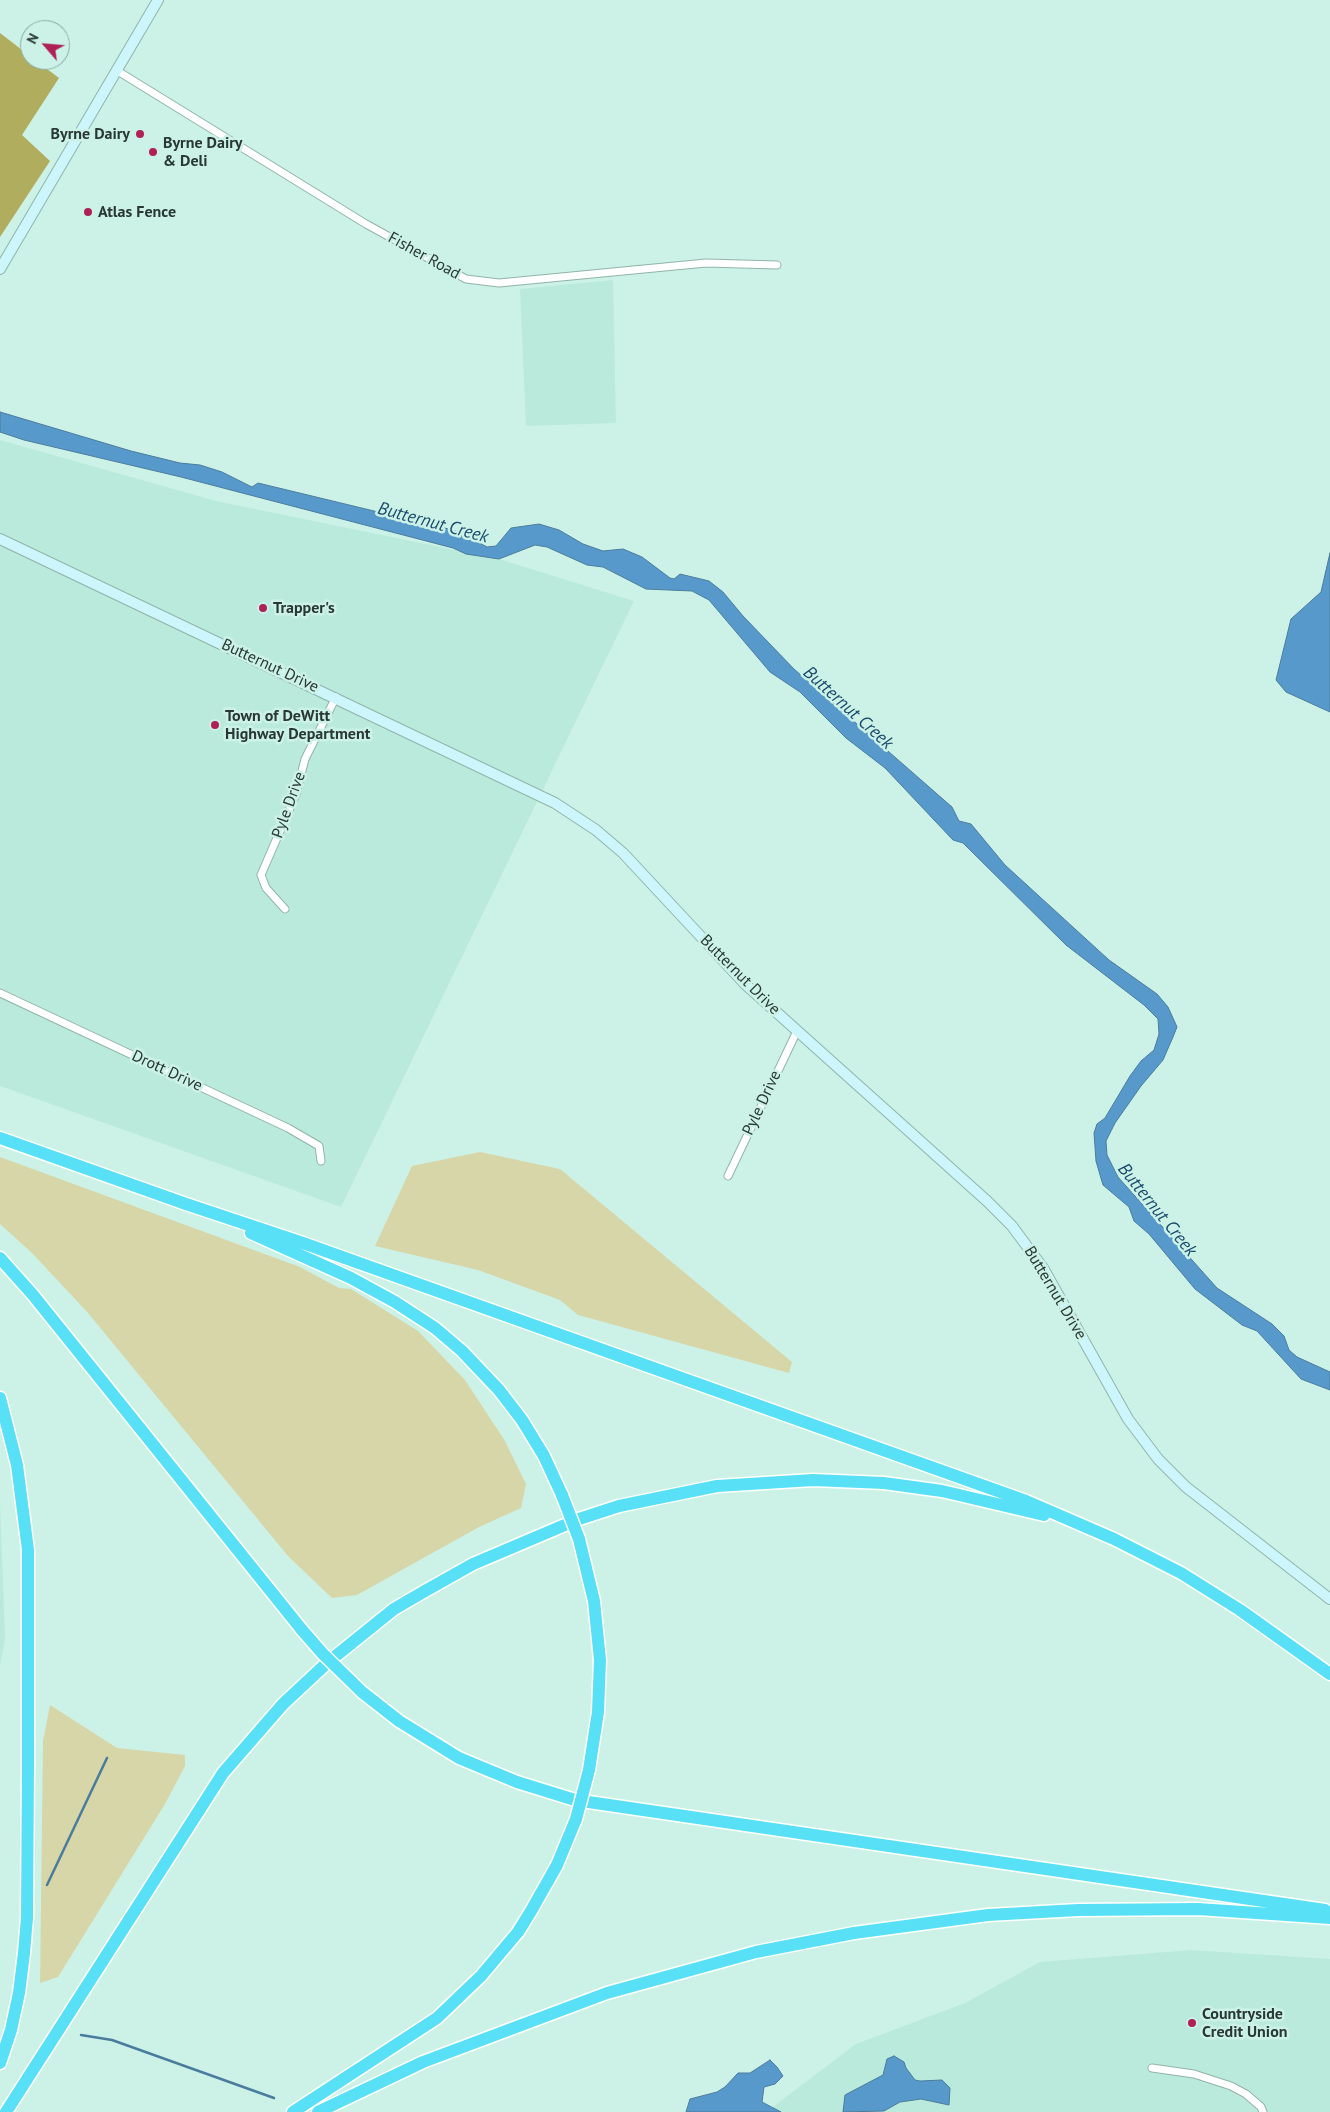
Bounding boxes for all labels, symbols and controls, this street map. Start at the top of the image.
north arrow [20,20,70,70]
text: N [22,30,43,47]
place label: Byrne Dairy [51,124,130,144]
marker: Byrne Dairy [134,128,146,140]
place label: Byrne Dairy & Deli [163,133,242,171]
marker: Byrne Dairy & Deli [147,146,159,158]
place label: Atlas Fence [98,202,176,222]
marker: Atlas Fence [82,206,94,218]
street label: Fisher Road [384,228,464,284]
water label: Butternut Creek [375,498,491,548]
place label: Trapper's [273,598,335,618]
marker: Trapper's [257,602,269,614]
street label: Butternut Drive [218,635,322,697]
water label: Butternut Creek [799,662,897,754]
place label: Town of DeWitt Highway Department [225,706,370,744]
marker: Town of DeWitt Highway Department [209,719,221,731]
street label: Pyle Drive [268,769,310,841]
street label: Butternut Drive [696,931,784,1019]
street label: Drott Drive [129,1046,205,1096]
street label: Pyle Drive [739,1068,785,1138]
water label: Butternut Creek [1113,1159,1201,1261]
street label: Butternut Drive [1020,1243,1090,1343]
place label: Countryside Credit Union [1202,2004,1287,2042]
marker: Countryside Credit Union [1186,2017,1198,2029]

